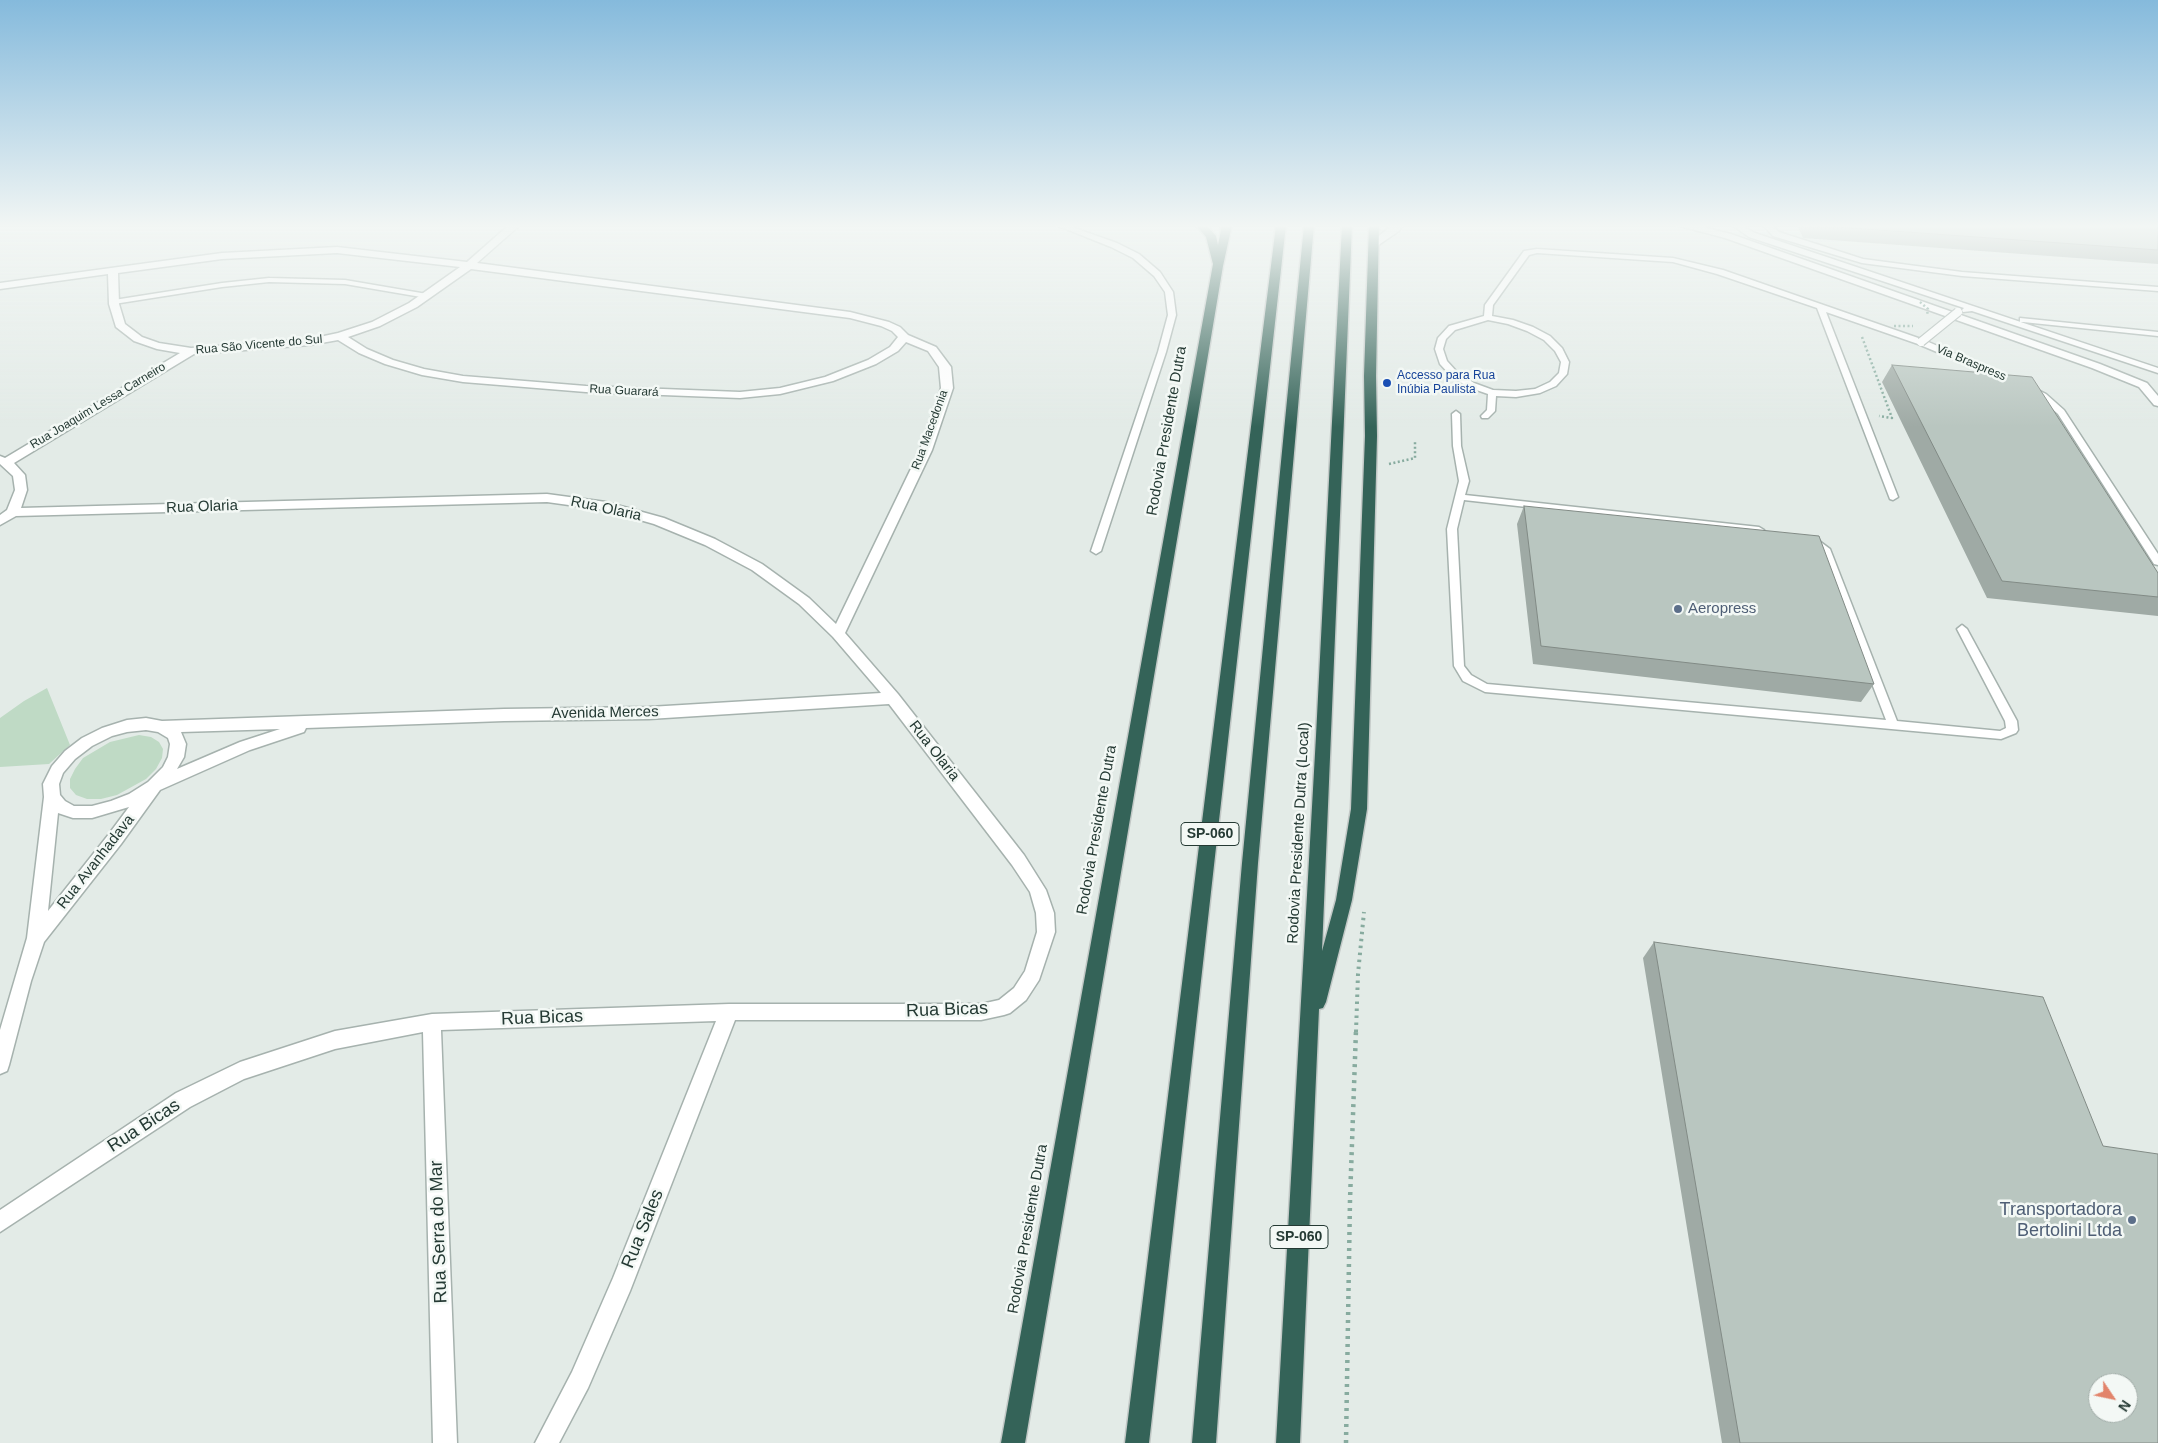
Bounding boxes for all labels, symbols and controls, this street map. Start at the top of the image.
street label: Rua São Vicente do Sul [195,332,323,358]
street label: Via Braspress [1934,342,2008,384]
street label: Rodovia Presidente Dutra [1143,345,1191,517]
street label: Rua Joaquim Lessa Carneiro [28,360,168,452]
place label: Accesso para Rua Inúbia Paulista [1397,369,1495,397]
marker: Accesso para Rua Inúbia Paulista [1381,377,1393,389]
street label: Rua Guarará [589,382,659,400]
street label: Rua Macedonia [909,388,951,472]
street label: Rua Olaria [569,493,643,525]
street label: Rua Olaria [166,497,238,517]
place label: Aeropress [1688,600,1756,618]
marker: Aeropress [1672,603,1684,615]
street label: Avenida Merces [551,703,659,723]
street label: Rua Olaria [905,717,963,785]
street label: Rodovia Presidente Dutra (Local) [1284,722,1314,944]
street label: Rodovia Presidente Dutra [1073,744,1121,916]
street label: Rua Avanhadava [54,811,138,913]
road number: SP-060 [1181,822,1239,846]
street label: Rua Bicas [906,998,988,1022]
street label: Rua Bicas [501,1006,583,1030]
street label: Rua Bicas [104,1095,184,1157]
street label: Rodovia Presidente Dutra [1004,1143,1052,1315]
street label: Rua Serra do Mar [426,1160,452,1304]
street label: Rua Sales [617,1186,669,1272]
place label: Transportadora Bertolini Ltda [2000,1199,2122,1242]
marker: Transportadora Bertolini Ltda [2126,1214,2138,1226]
road number: SP-060 [1270,1226,1328,1248]
north arrow [2088,1373,2138,1423]
text: N [2115,1397,2134,1414]

